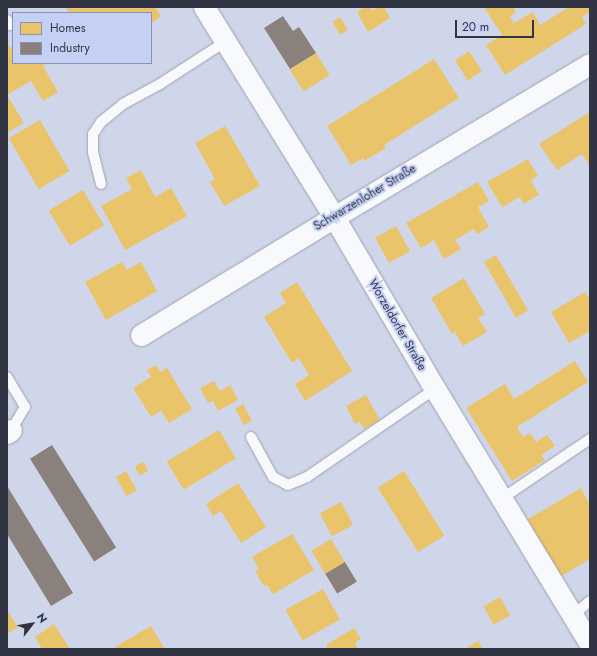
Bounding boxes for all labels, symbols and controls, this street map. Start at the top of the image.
legend [12,12,152,64]
scale bar [457,12,536,38]
text: 20 m [462,18,489,36]
text: Homes [50,19,86,37]
text: Industry [50,39,90,57]
street label: Schwarzenloher Straße [311,162,419,234]
street label: Worzeldorfer Straße [365,277,429,373]
north arrow [12,604,52,644]
text: N [33,610,51,626]

